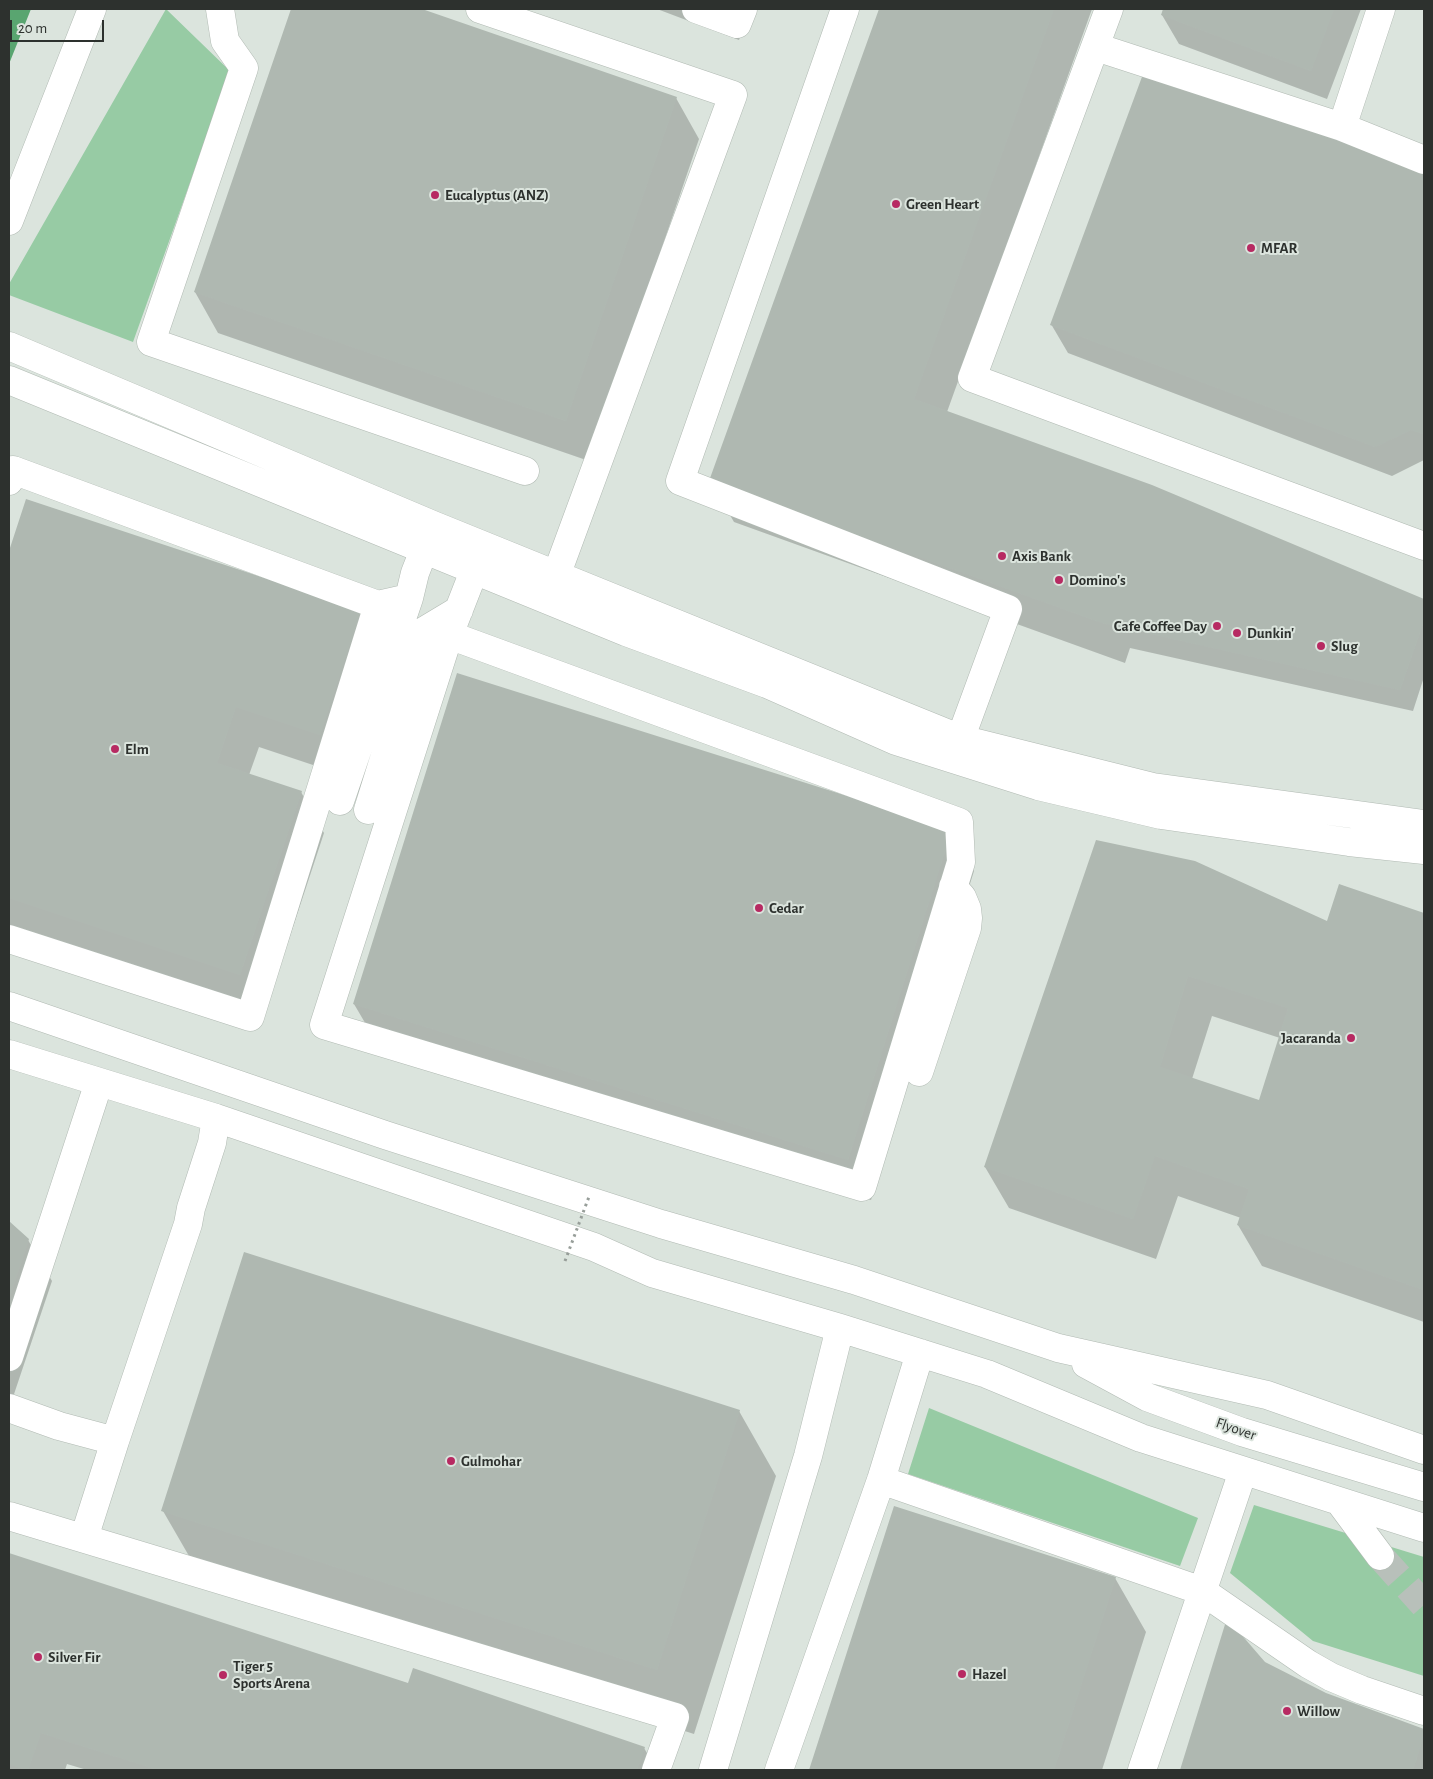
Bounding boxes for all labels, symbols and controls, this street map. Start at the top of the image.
scale bar [12,10,106,42]
text: 20 m [18,21,47,36]
place label: Eucalyptus (ANZ) [445,186,549,204]
marker: Eucalyptus (ANZ) [429,189,441,201]
place label: Green Heart [906,195,979,213]
marker: Green Heart [890,198,902,210]
place label: MFAR [1261,239,1297,257]
marker: MFAR [1245,242,1257,254]
place label: Axis Bank [1012,547,1071,565]
marker: Axis Bank [996,550,1008,562]
place label: Domino's [1069,571,1126,589]
marker: Domino's [1053,574,1065,586]
place label: Cafe Coffee Day [1114,617,1207,635]
marker: Cafe Coffee Day [1211,620,1223,632]
place label: Dunkin' [1247,624,1294,642]
marker: Dunkin' [1231,627,1243,639]
place label: Slug [1331,637,1358,655]
marker: Slug [1315,640,1327,652]
place label: Elm [125,740,149,758]
marker: Elm [109,743,121,755]
place label: Cedar [769,899,804,917]
marker: Cedar [753,902,765,914]
place label: Jacaranda [1281,1029,1341,1047]
marker: Jacaranda [1345,1032,1357,1044]
street label: Flyover [1213,1414,1259,1444]
place label: Gulmohar [461,1452,521,1470]
marker: Gulmohar [445,1455,457,1467]
place label: Silver Fir [48,1648,100,1666]
marker: Silver Fir [32,1651,44,1663]
place label: Tiger 5 Sports Arena [233,1657,310,1692]
place label: Hazel [972,1665,1007,1683]
marker: Hazel [956,1668,968,1680]
marker: Tiger 5 Sports Arena [217,1669,229,1681]
place label: Willow [1297,1702,1340,1720]
marker: Willow [1281,1705,1293,1717]

